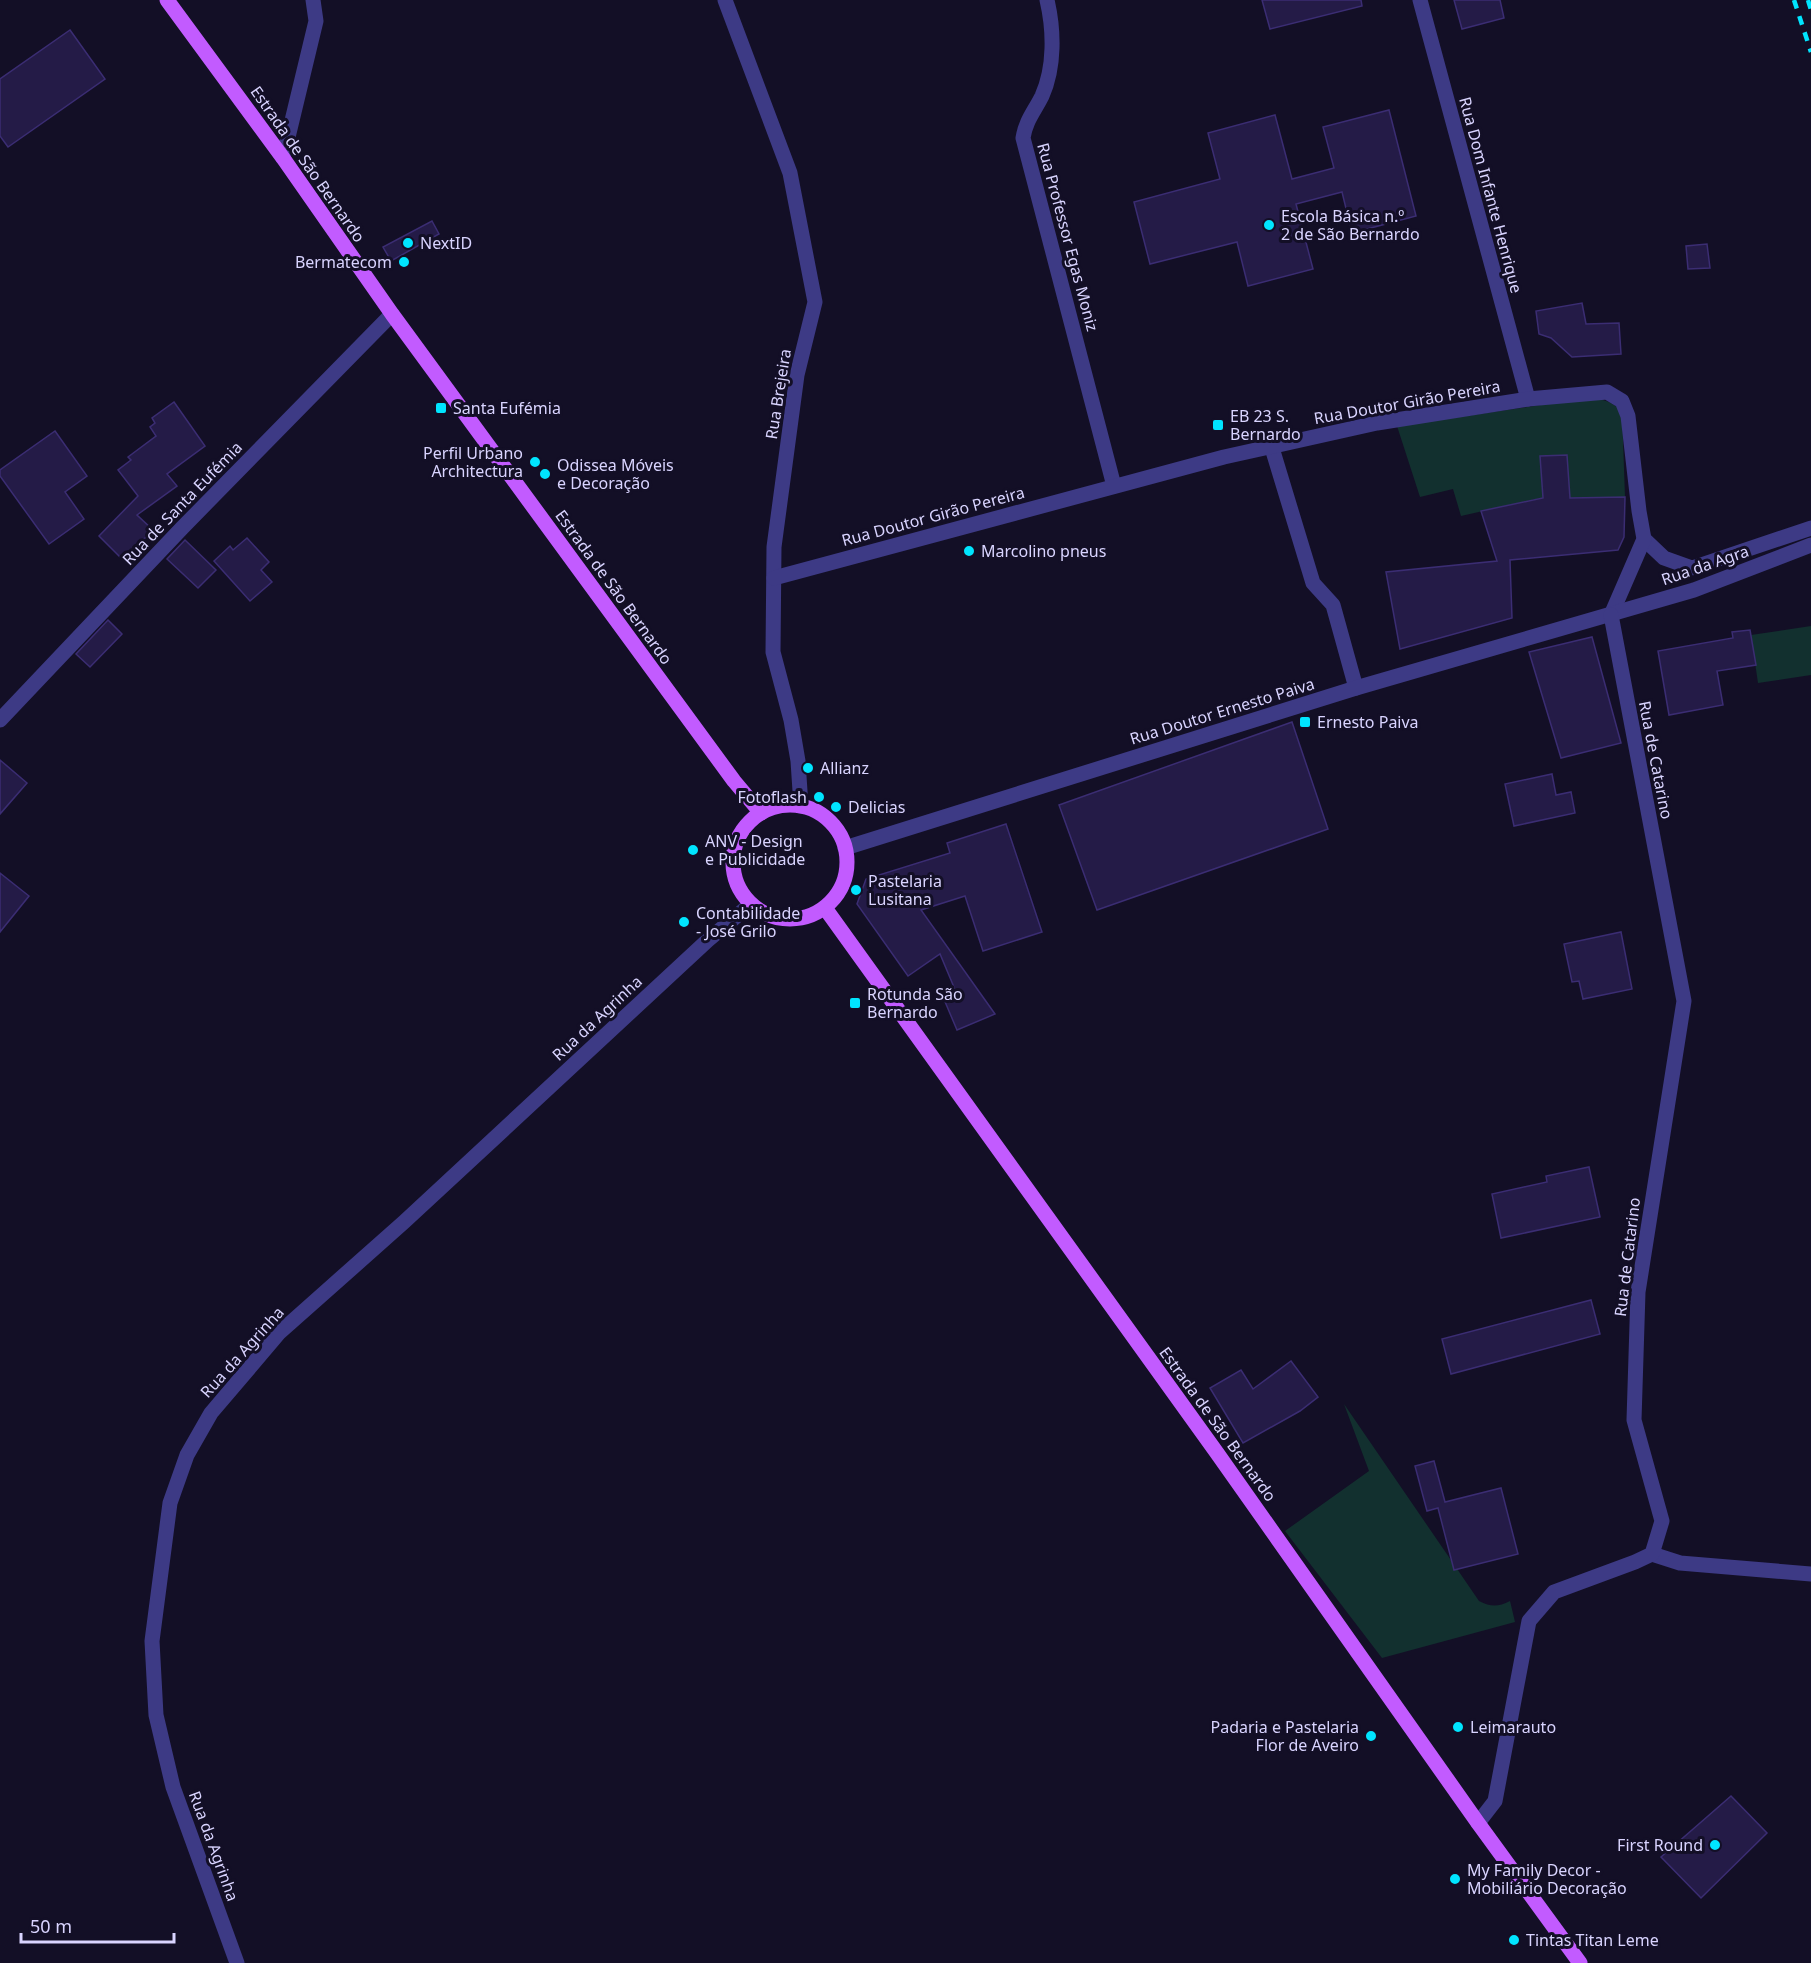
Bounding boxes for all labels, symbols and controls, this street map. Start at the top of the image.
street label: Estrada de São Bernardo [246,82,370,246]
street label: Rua Dom Infante Henrique [1454,94,1528,296]
street label: Rua Professor Egas Moniz [1032,140,1104,334]
place label: Escola Básica n.º 2 de São Bernardo [1281,205,1420,245]
marker: Escola Básica n.º 2 de São Bernardo [1262,218,1276,232]
place label: NextID [420,232,472,254]
marker: NextID [401,236,415,250]
place label: Bermatecom [295,251,392,273]
marker: Bermatecom [397,255,411,269]
street label: Rua Brejeira [760,347,796,441]
street label: Rua Doutor Girão Pereira [1312,375,1502,429]
place label: Santa Eufémia [453,397,561,419]
marker: Santa Eufémia [434,401,448,415]
place label: EB 23 S. Bernardo [1230,405,1301,445]
marker: EB 23 S. Bernardo [1211,418,1225,432]
street label: Rua de Santa Eufémia [117,436,247,570]
place label: Perfil Urbano Architectura [423,442,523,482]
place label: Odissea Móveis e Decoração [557,454,674,494]
marker: Perfil Urbano Architectura [528,455,542,469]
marker: Odissea Móveis e Decoração [538,467,552,481]
street label: Rua Doutor Girão Pereira [839,481,1027,551]
street label: Estrada de São Bernardo [550,505,678,669]
place label: Marcolino pneus [981,540,1106,562]
street label: Rua da Agra [1658,540,1752,590]
marker: Marcolino pneus [962,544,976,558]
street label: Rua Doutor Ernesto Paiva [1127,672,1317,750]
street label: Rua de Catarino [1634,699,1678,821]
place label: Ernesto Paiva [1317,711,1419,733]
marker: Ernesto Paiva [1298,715,1312,729]
place label: Allianz [820,757,869,779]
marker: Allianz [801,761,815,775]
place label: Fotoflash [737,786,807,808]
marker: Fotoflash [812,790,826,804]
place label: Delicias [848,796,905,818]
marker: Delicias [829,800,843,814]
place label: ANV - Design e Publicidade [705,830,805,870]
marker: ANV - Design e Publicidade [686,843,700,857]
place label: Pastelaria Lusitana [868,870,942,910]
marker: Pastelaria Lusitana [849,883,863,897]
place label: Contabilidade - José Grilo [696,902,800,942]
marker: Contabilidade - José Grilo [677,915,691,929]
street label: Rua da Agrinha [547,971,647,1065]
place label: Rotunda São Bernardo [867,983,963,1023]
marker: Rotunda São Bernardo [848,996,862,1010]
street label: Rua de Catarino [1609,1196,1645,1318]
street label: Rua da Agrinha [195,1302,289,1402]
street label: Estrada de São Bernardo [1154,1342,1282,1506]
place label: Padaria e Pastelaria Flor de Aveiro [1211,1716,1359,1756]
place label: Leimarauto [1470,1716,1556,1738]
marker: Leimarauto [1451,1720,1465,1734]
marker: Padaria e Pastelaria Flor de Aveiro [1364,1729,1378,1743]
street label: Rua da Agrinha [184,1788,244,1904]
place label: First Round [1617,1834,1703,1856]
marker: First Round [1708,1838,1722,1852]
place label: My Family Decor - Mobiliário Decoração [1467,1859,1627,1899]
marker: My Family Decor - Mobiliário Decoração [1448,1872,1462,1886]
scale bar [21,1906,174,1944]
text: 50 m [30,1914,72,1938]
place label: Tintas Titan Leme [1526,1929,1659,1951]
marker: Tintas Titan Leme [1507,1933,1521,1947]

